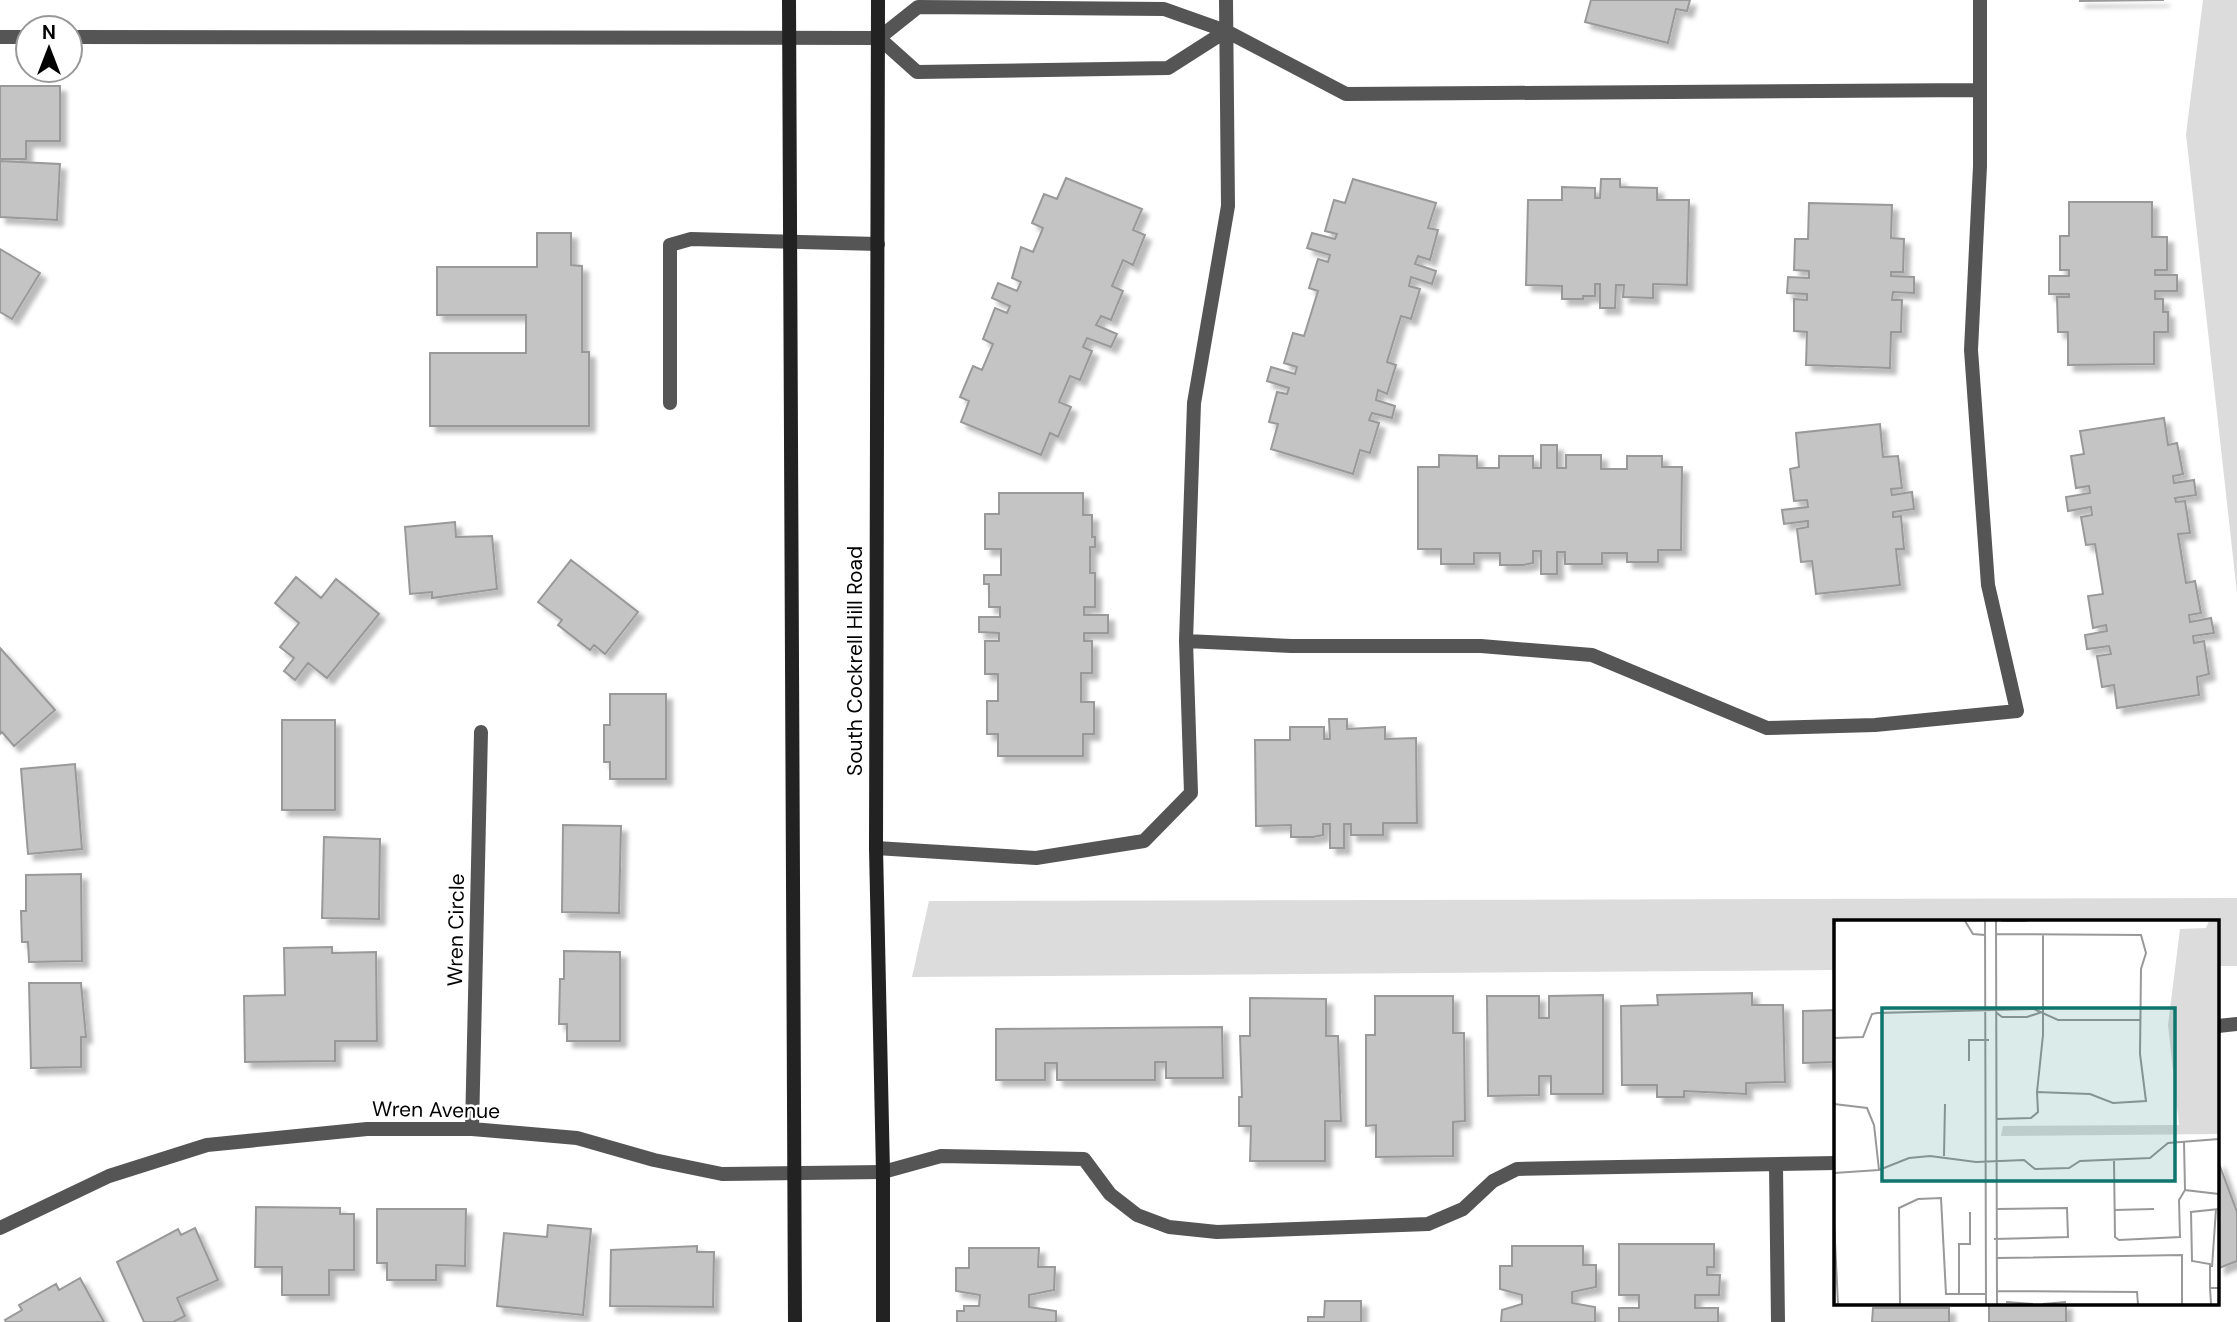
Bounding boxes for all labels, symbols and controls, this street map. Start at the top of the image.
north arrow [14,14,84,84]
text: N [42,20,56,45]
street label: South Cockrell Hill Road [841,546,869,776]
street label: Wren Circle [441,873,471,987]
inset map [1834,920,2220,1304]
street label: Wren Avenue [372,1095,500,1125]

